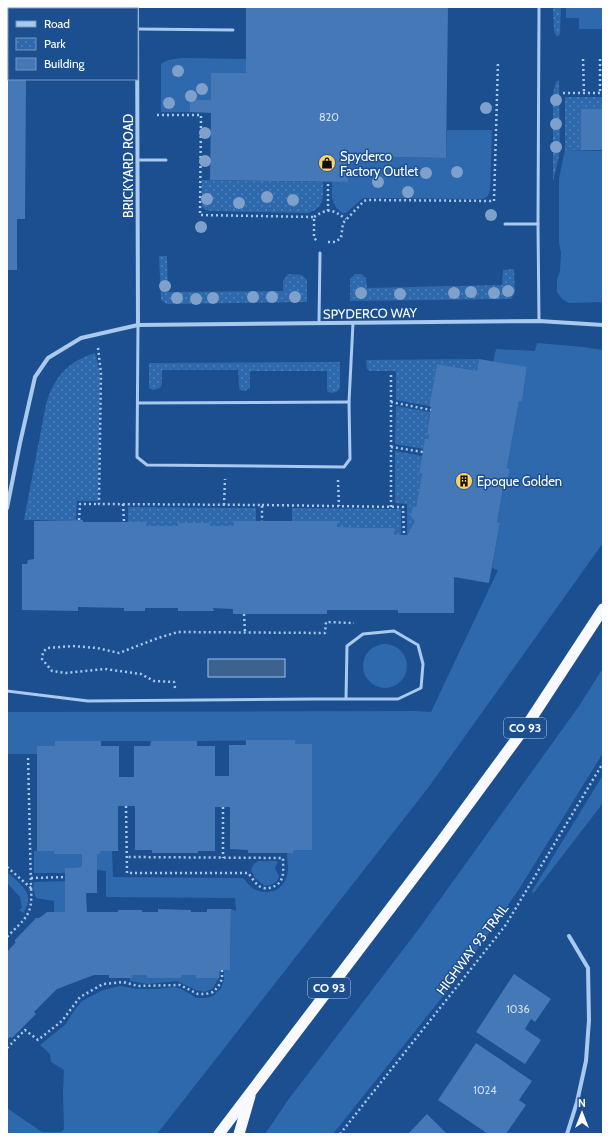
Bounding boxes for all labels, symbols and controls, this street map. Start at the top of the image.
legend [8,8,138,80]
text: Road [44,16,70,31]
text: Park [44,36,66,51]
text: Building [44,56,86,71]
house number: 820 [319,110,339,124]
street label: BRICKYARD ROAD [120,114,136,218]
place label: Spyderco Factory Outlet [340,148,419,179]
shop icon: Spyderco Factory Outlet [317,153,337,173]
street label: SPYDERCO WAY [323,304,418,322]
building icon: Epoque Golden [454,471,474,491]
place label: Epoque Golden [477,473,562,489]
road number: CO 93 [504,718,546,738]
street label: HIGHWAY 93 TRAIL [433,900,512,998]
road number: CO 93 [308,978,350,998]
house number: 1036 [506,1002,530,1016]
house number: 1024 [473,1083,497,1097]
north arrow [562,1093,602,1133]
text: N [578,1096,586,1110]

